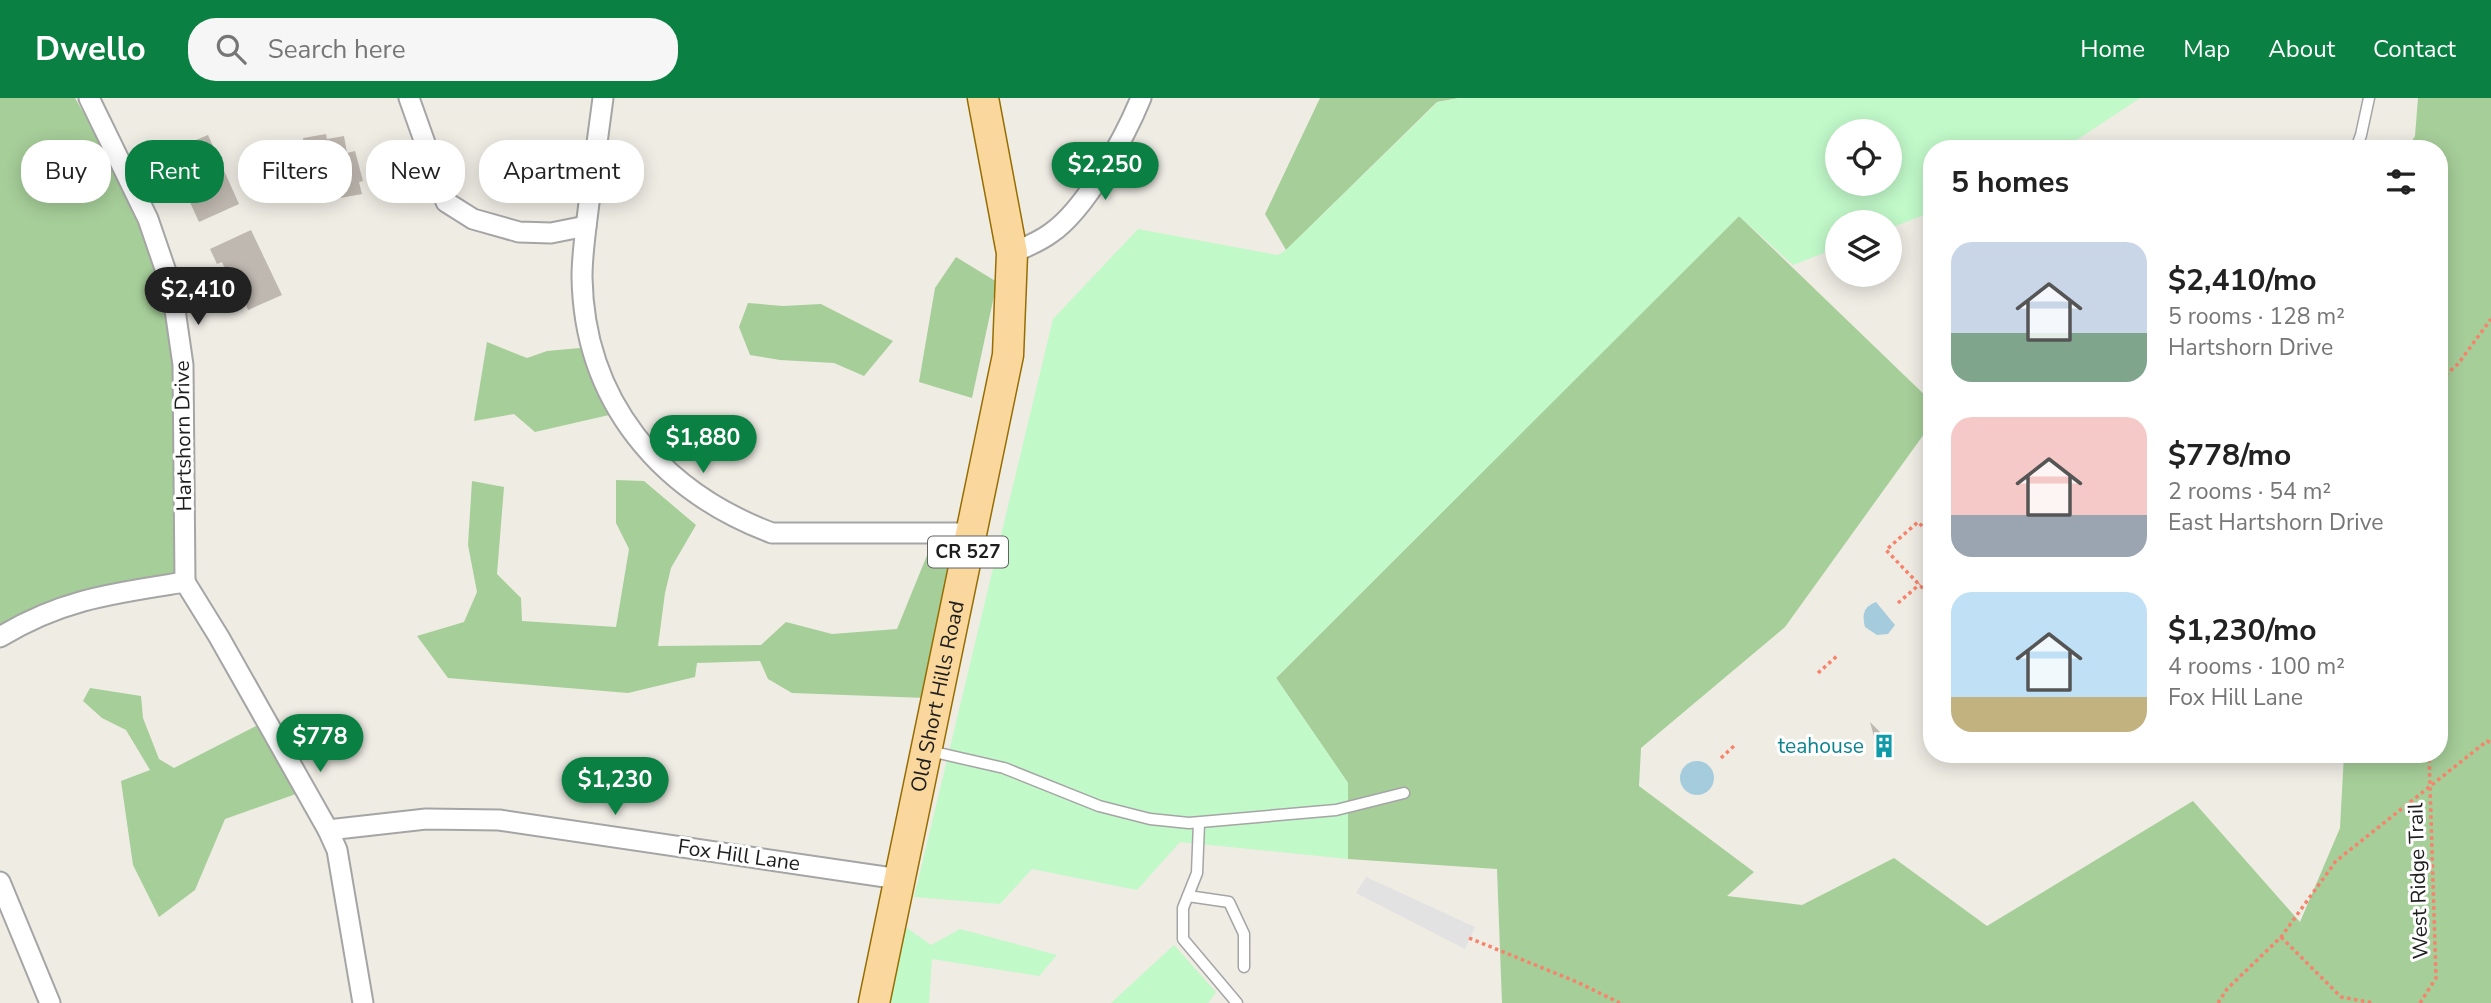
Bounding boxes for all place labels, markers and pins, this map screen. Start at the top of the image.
pin: $2,250 [1048,142,1162,202]
pin: $2,410 [141,268,255,327]
pin: $1,880 [646,416,760,475]
pin: $778 [279,714,361,774]
place label: teahouse [1778,732,1864,760]
building icon: teahouse [1870,732,1898,760]
pin: $1,230 [558,758,672,817]

